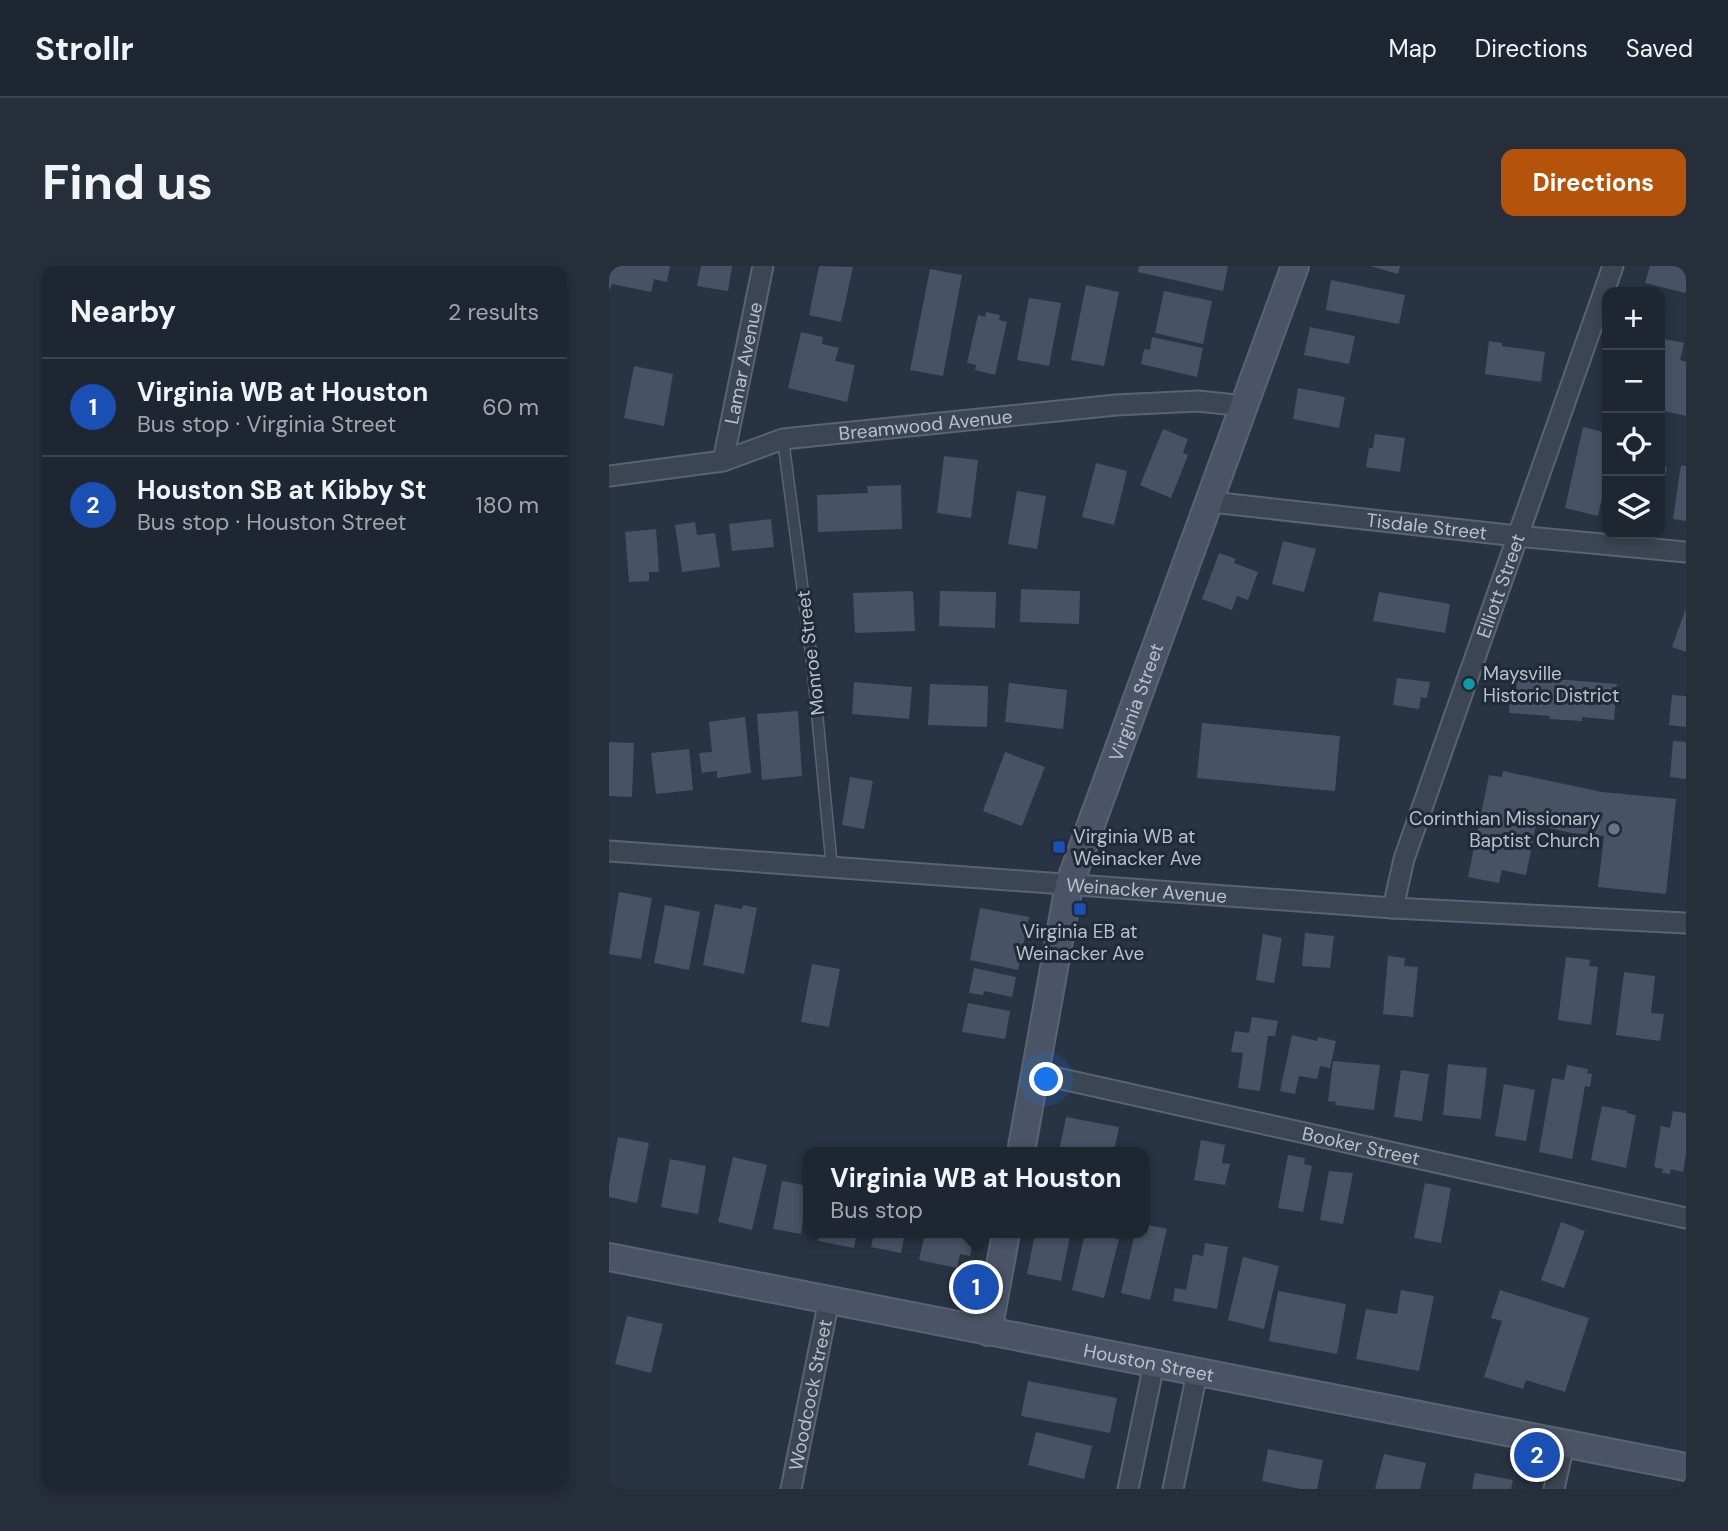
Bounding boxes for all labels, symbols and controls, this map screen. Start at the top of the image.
text: Strollr [35,27,134,70]
text: Map [1389,33,1437,64]
text: Directions [1475,33,1588,64]
text: Saved [1626,33,1693,64]
button: Directions [1501,149,1686,216]
text: Find us [42,150,213,214]
map controls [1602,287,1665,539]
button: + [1602,287,1665,350]
text: Nearby [70,292,176,331]
text: 2 results [448,297,539,327]
street label: Lamar Avenue [719,300,768,427]
button: − [1602,350,1665,413]
text: Virginia WB at Houston [137,375,428,409]
text: 1 [89,392,97,422]
text: 60 m [482,392,539,422]
street label: Breamwood Avenue [837,404,1013,446]
text: Bus stop · Virginia Street [137,409,396,439]
button: locate [1602,413,1665,476]
text: Houston SB at Kibby St [137,473,426,507]
button: layers [1602,476,1665,539]
text: 2 [86,490,100,520]
text: 180 m [475,490,539,520]
text: Bus stop · Houston Street [137,507,407,537]
street label: Tisdale Street [1365,507,1488,546]
street label: Elliott Street [1471,531,1531,641]
street label: Monroe Street [790,589,831,717]
street label: Virginia Street [1103,640,1169,765]
place label: Maysville Historic District [1483,661,1619,708]
marker: Maysville Historic District [1461,676,1477,692]
place label: Corinthian Missionary Baptist Church [1409,806,1600,853]
marker: Corinthian Missionary Baptist Church [1606,821,1622,837]
place label: Virginia WB at Weinacker Ave [1073,824,1202,871]
marker: Virginia WB at Weinacker Ave [1051,839,1067,855]
street label: Weinacker Avenue [1065,872,1228,909]
marker: Virginia EB at Weinacker Ave [1072,901,1088,917]
place label: Virginia EB at Weinacker Ave [1016,919,1144,966]
your location [1029,1062,1063,1096]
street label: Booker Street [1300,1121,1422,1171]
popup [803,1147,1149,1238]
text: Virginia WB at Houston [830,1161,1122,1195]
text: Bus stop [830,1195,923,1225]
pin: 1 [953,1261,999,1313]
street label: Woodcock Street [783,1317,838,1473]
street label: Houston Street [1081,1338,1216,1388]
pin: 2 [1514,1429,1560,1481]

